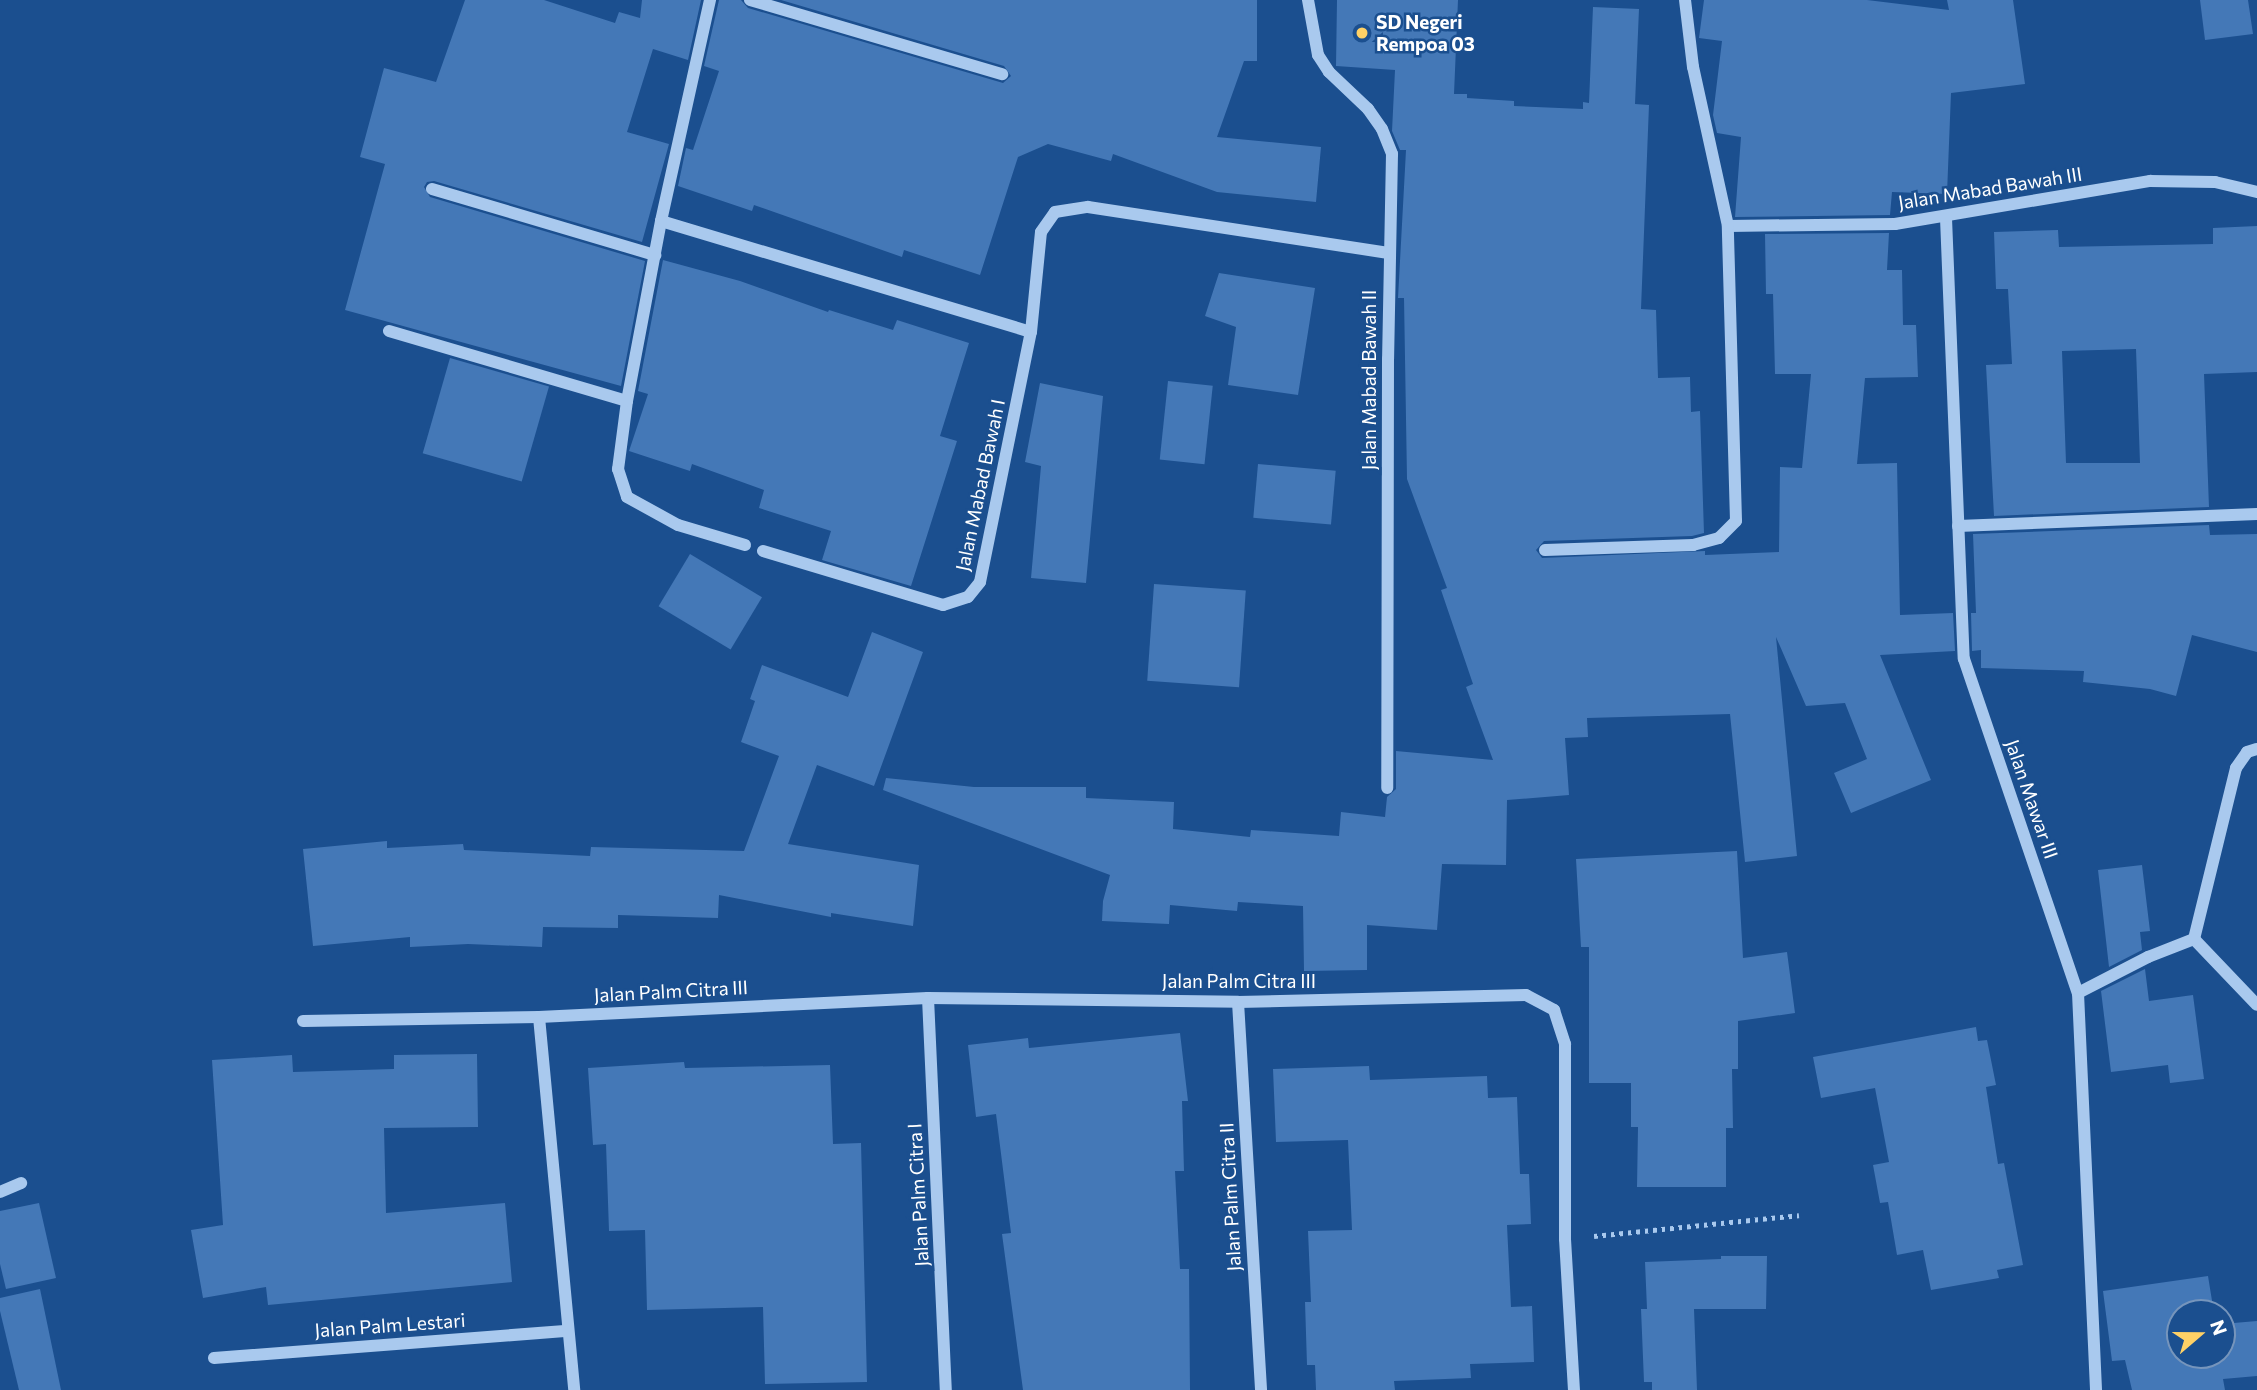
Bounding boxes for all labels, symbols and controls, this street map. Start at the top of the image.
place label: SD Negeri Rempoa 03 [1376,11,1475,55]
marker: SD Negeri Rempoa 03 [1354,25,1370,41]
street label: Jalan Mabad Bawah III [1896,162,2084,214]
street label: Jalan Mabad Bawah II [1358,290,1380,470]
street label: Jalan Mabad Bawah I [951,397,1009,573]
street label: Jalan Mawar III [2001,736,2063,862]
street label: Jalan Palm Citra III [1162,970,1316,992]
street label: Jalan Palm Citra III [593,976,749,1006]
street label: Jalan Palm Citra II [1215,1122,1245,1272]
street label: Jalan Palm Citra I [903,1123,933,1267]
north arrow [2166,1299,2236,1369]
street label: Jalan Palm Lestari [314,1308,466,1342]
text: N [2206,1317,2233,1338]

